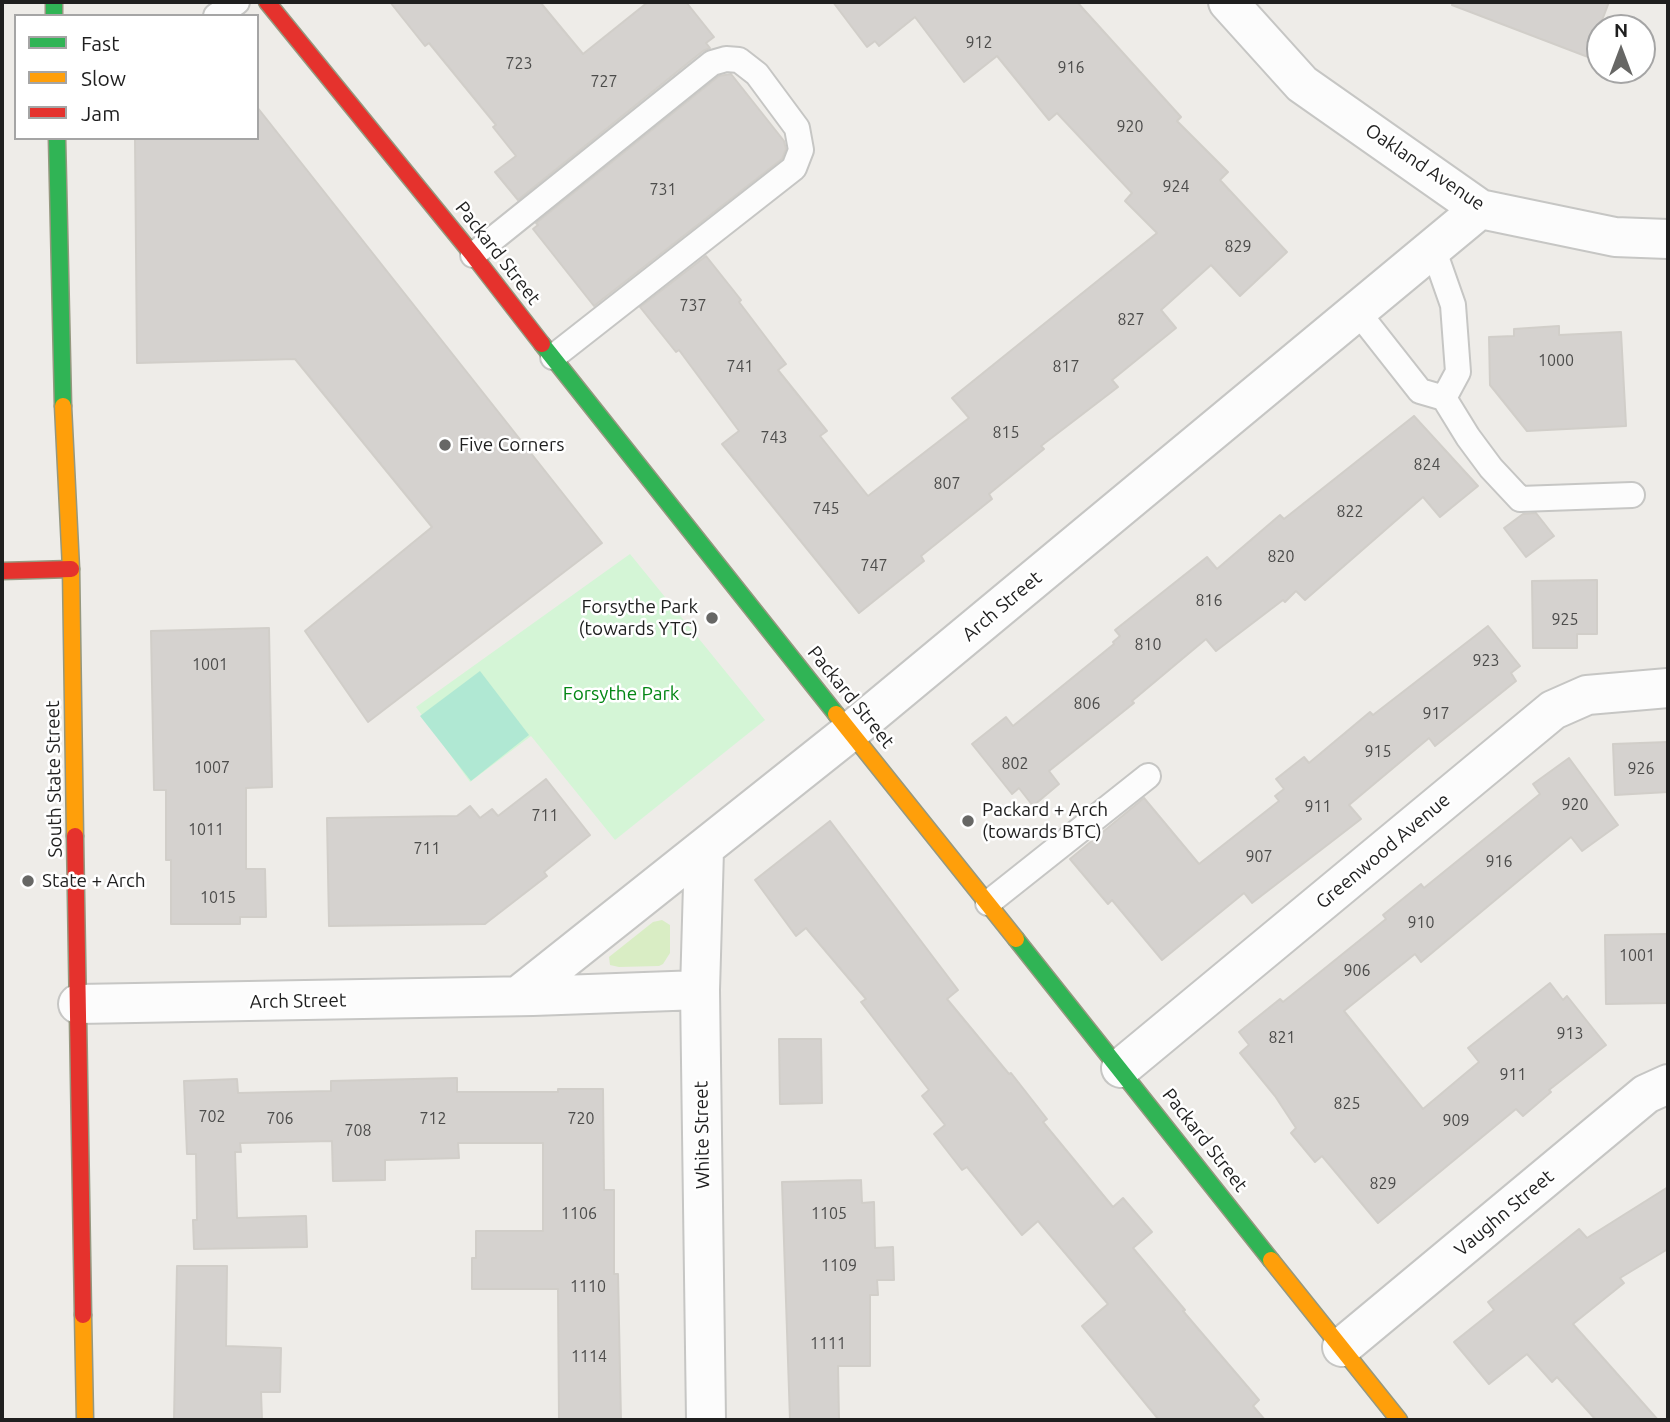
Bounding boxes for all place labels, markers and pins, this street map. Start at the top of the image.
place label: Five Corners [459,434,564,456]
marker: Five Corners [437,437,453,453]
place label: Forsythe Park (towards YTC) [579,596,698,640]
marker: Forsythe Park (towards YTC) [704,610,720,626]
place label: Packard + Arch (towards BTC) [982,799,1108,843]
marker: Packard + Arch (towards BTC) [960,813,976,829]
place label: State + Arch [42,870,146,892]
marker: State + Arch [20,873,36,889]

